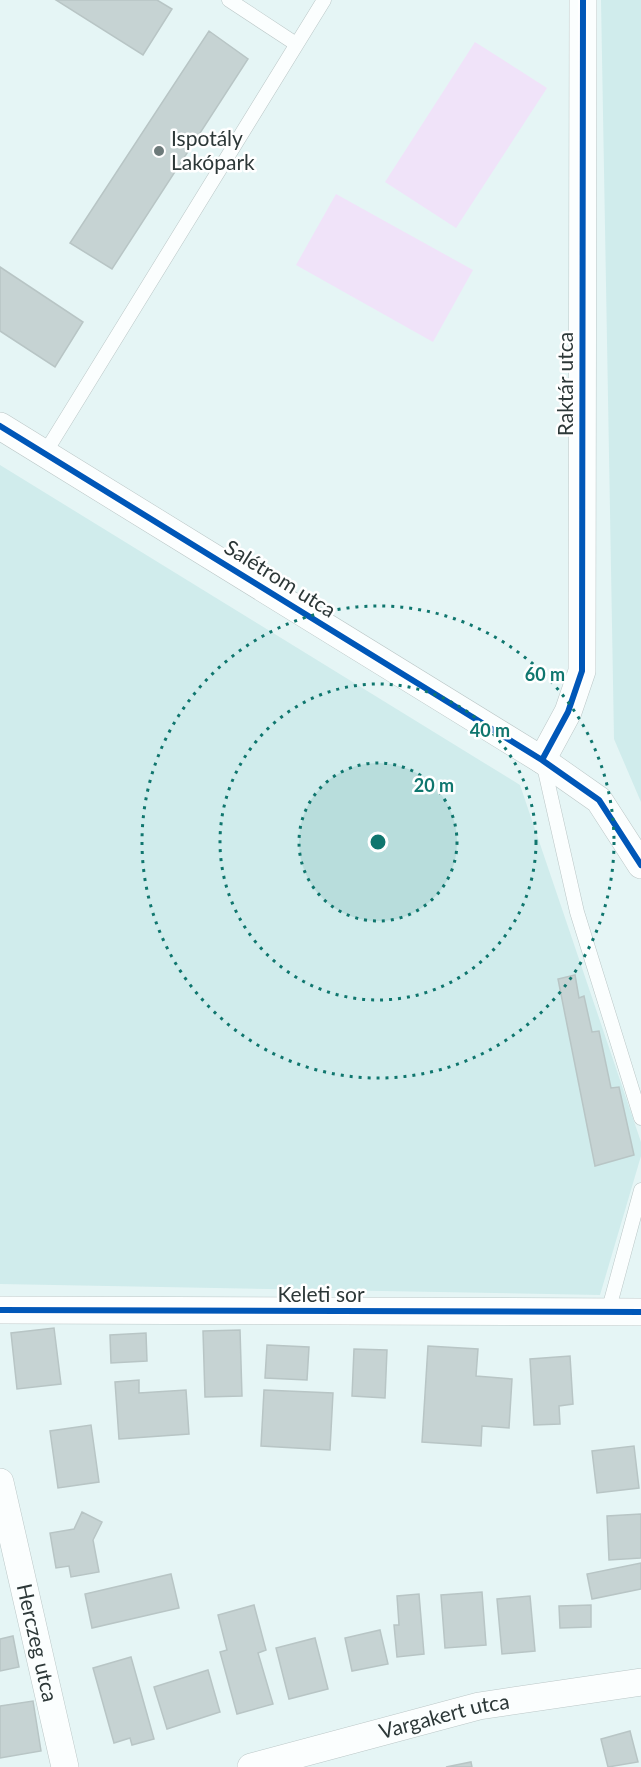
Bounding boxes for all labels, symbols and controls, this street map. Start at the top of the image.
place label: Ispotály Lakópark [171,125,255,174]
marker: Ispotály Lakópark [152,144,166,158]
street label: Raktár utca [552,332,577,436]
street label: Salétrom utca [220,534,341,622]
text: 60 m [525,663,565,685]
text: 40 m [470,719,510,741]
text: 20 m [414,774,454,796]
centre of rings [368,832,388,852]
street label: Keleti sor [277,1281,365,1306]
street label: Herczeg utca [13,1581,64,1704]
street label: Vargakert utca [376,1688,511,1743]

